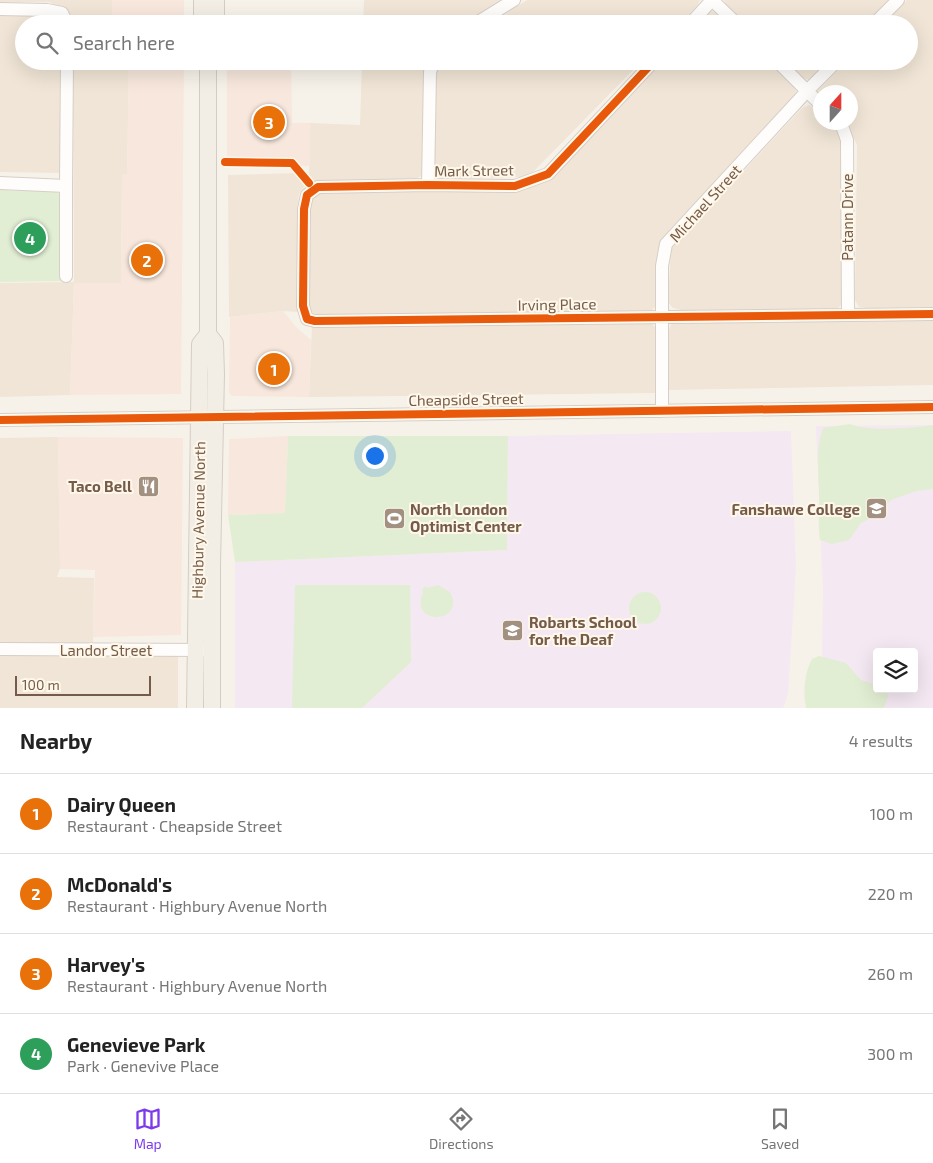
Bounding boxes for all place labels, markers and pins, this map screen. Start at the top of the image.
pin: 3 [253,103,285,141]
pin: 4 [14,219,46,257]
pin: 2 [131,241,163,279]
pin: 1 [258,350,290,388]
restaurant icon: Taco Bell [136,474,160,498]
place label: Taco Bell [68,477,132,495]
school or university icon: Fanshawe College [864,497,888,521]
place label: North London Optimist Center [410,500,522,535]
place label: Fanshawe College [731,500,860,518]
sports icon: North London Optimist Center [382,506,406,530]
place label: Robarts School for the Deaf [529,613,637,648]
school or university icon: Robarts School for the Deaf [501,619,525,643]

